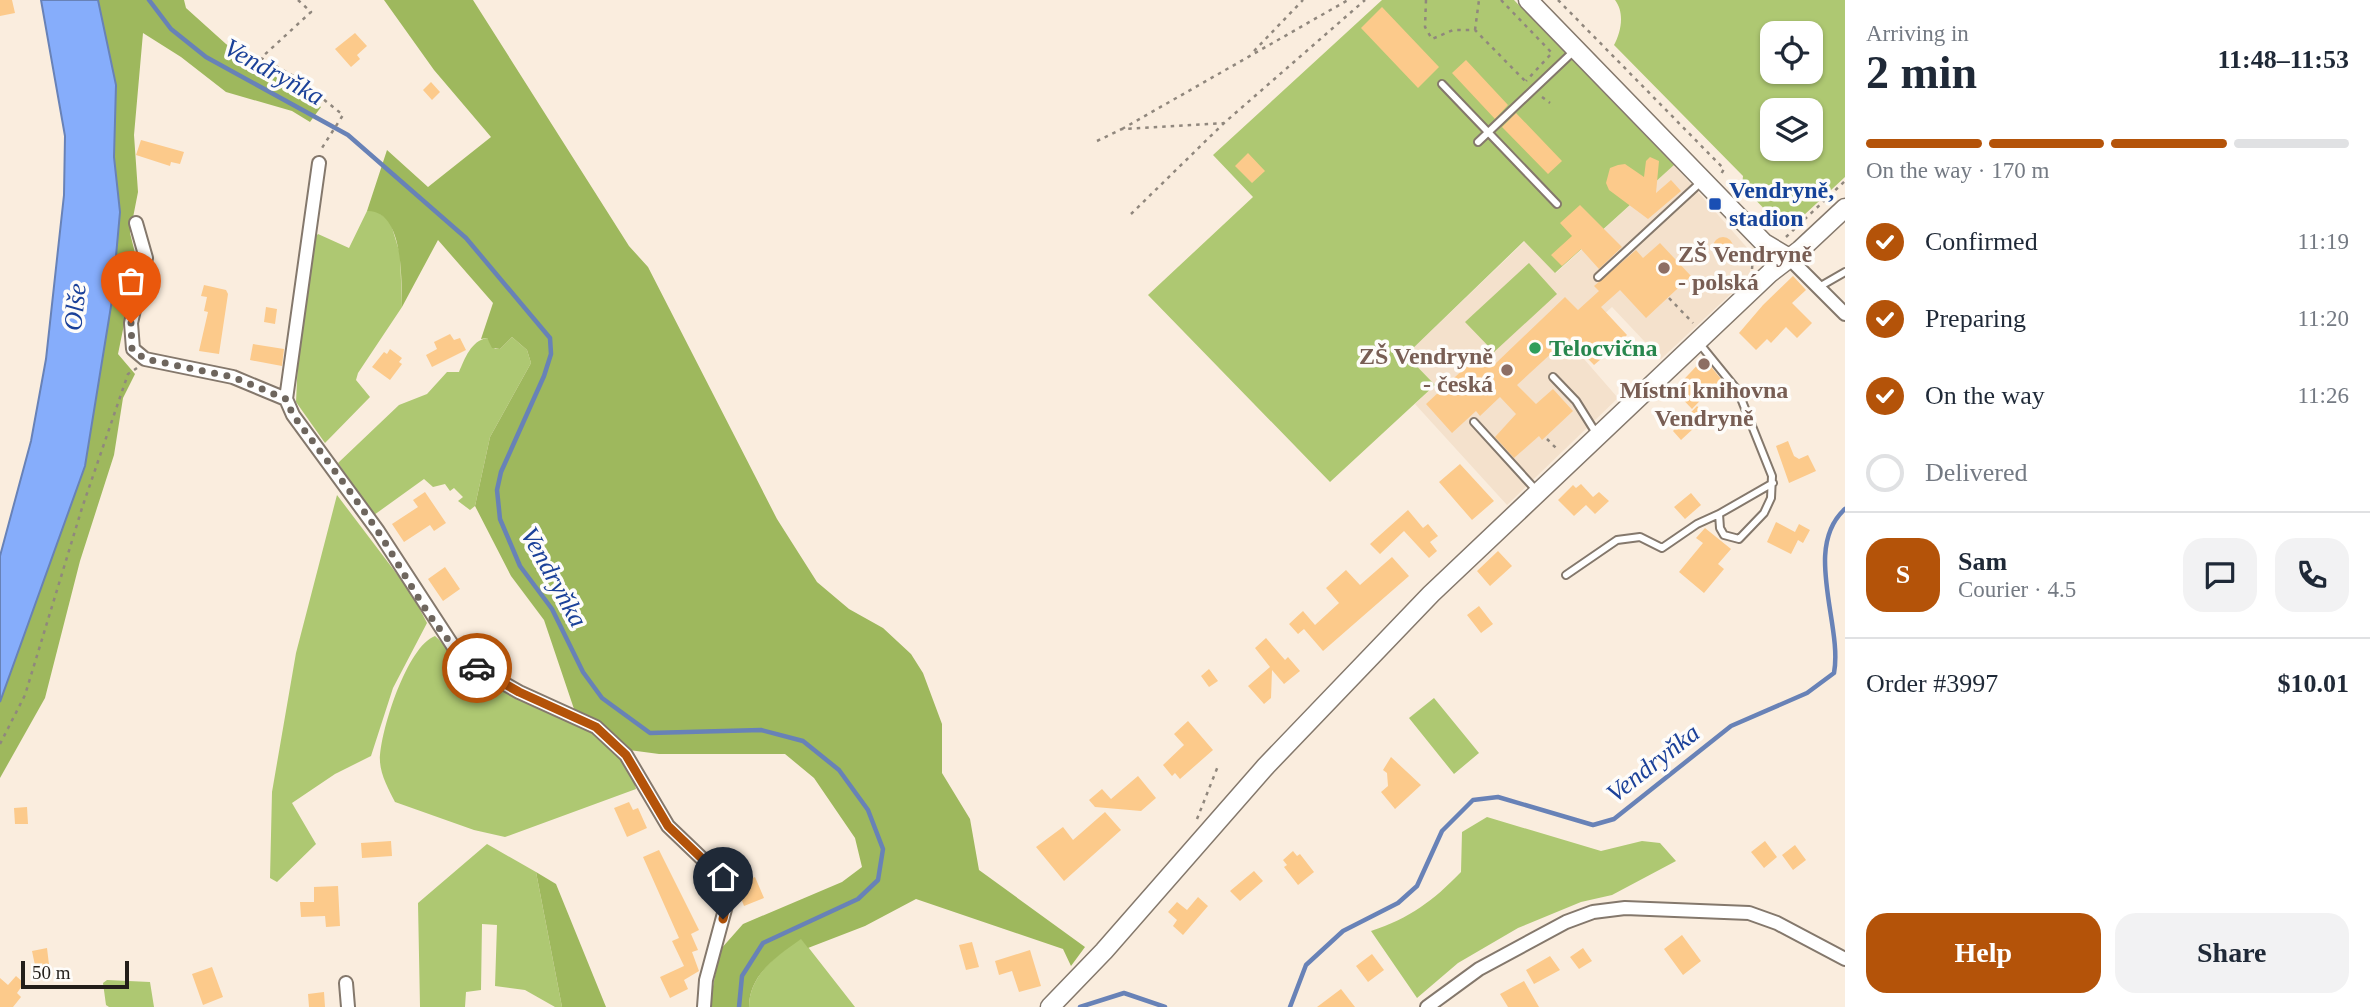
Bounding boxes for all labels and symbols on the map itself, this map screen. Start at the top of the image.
water label: Vendryňka [219,33,329,111]
place label: Vendryně, stadion [1729,177,1834,231]
marker: Vendryně, stadion [1707,196,1723,212]
place label: ZŠ Vendryně - polská [1678,241,1812,295]
pin [101,251,161,323]
marker: ZŠ Vendryně - polská [1656,260,1672,276]
water label: Olše [58,282,92,332]
place label: Telocvična [1549,335,1657,361]
marker: Telocvična [1527,340,1543,356]
place label: ZŠ Vendryně - česká [1359,343,1493,397]
marker: Místní knihovna Vendryně [1696,356,1712,372]
marker: ZŠ Vendryně - česká [1499,362,1515,378]
place label: Místní knihovna Vendryně [1620,377,1788,431]
water label: Vendryňka [515,522,593,632]
courier [442,633,512,703]
water label: Vendryňka [1601,718,1705,808]
pin [693,847,753,919]
scale bar [21,958,130,990]

